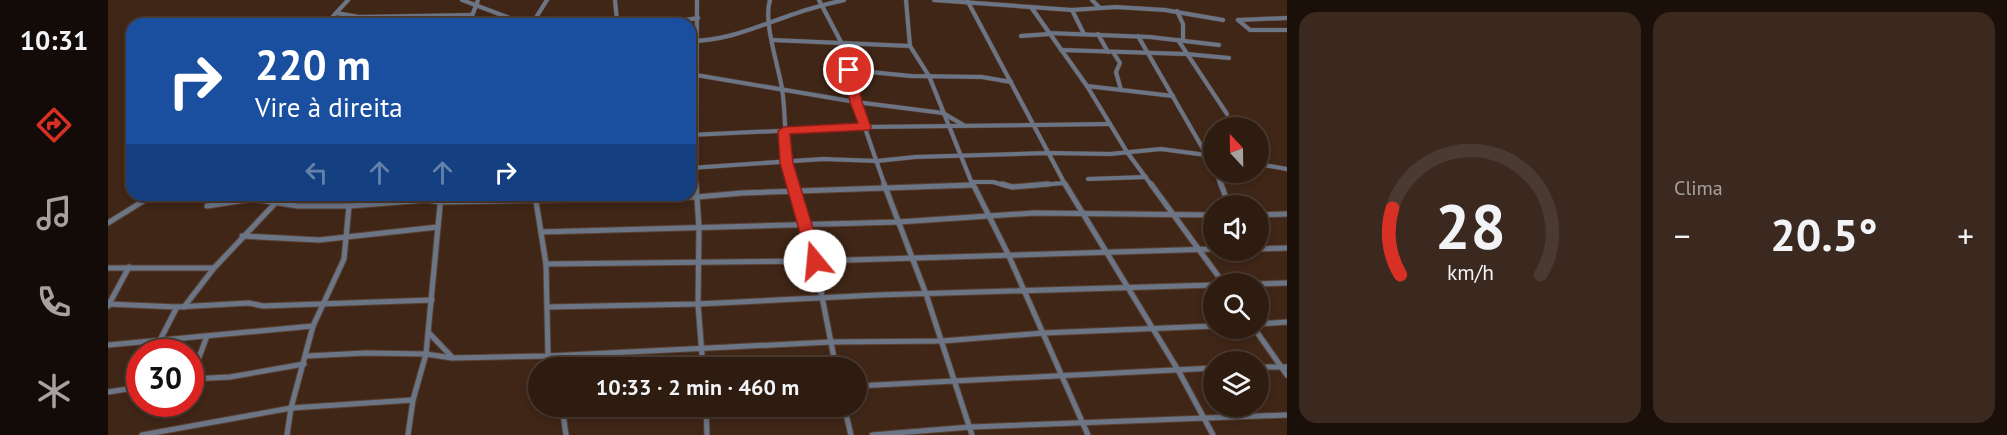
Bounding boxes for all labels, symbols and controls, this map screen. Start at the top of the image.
text: 10:31 [20,23,88,57]
text: 220 m [255,37,371,92]
icon: right [156,42,234,120]
pin [823,44,874,95]
icon: arrive [832,53,865,86]
text: Vire à direita [255,90,403,124]
icon: directions [33,104,75,146]
north arrow [1203,117,1269,183]
map controls [1203,117,1269,417]
icon: left [300,156,333,189]
icon: ahead [363,156,396,189]
icon: ahead [426,156,459,189]
icon: right [489,156,522,189]
text: Clima [1674,175,1723,201]
text: 28 [1435,185,1505,266]
icon: music [33,192,75,234]
button: sound [1203,195,1269,261]
text: 20.5° [1770,205,1878,263]
text: − [1674,214,1691,257]
text: + [1957,214,1974,257]
position arrow [783,229,847,293]
text: km/h [1446,258,1493,286]
button: search [1203,273,1269,339]
icon: phone [33,281,75,323]
speed limit sign: 30 [126,339,204,417]
button: layers [1203,351,1269,417]
icon: climate [33,370,75,412]
text: 10:33 · 2 min · 460 m [596,373,799,401]

